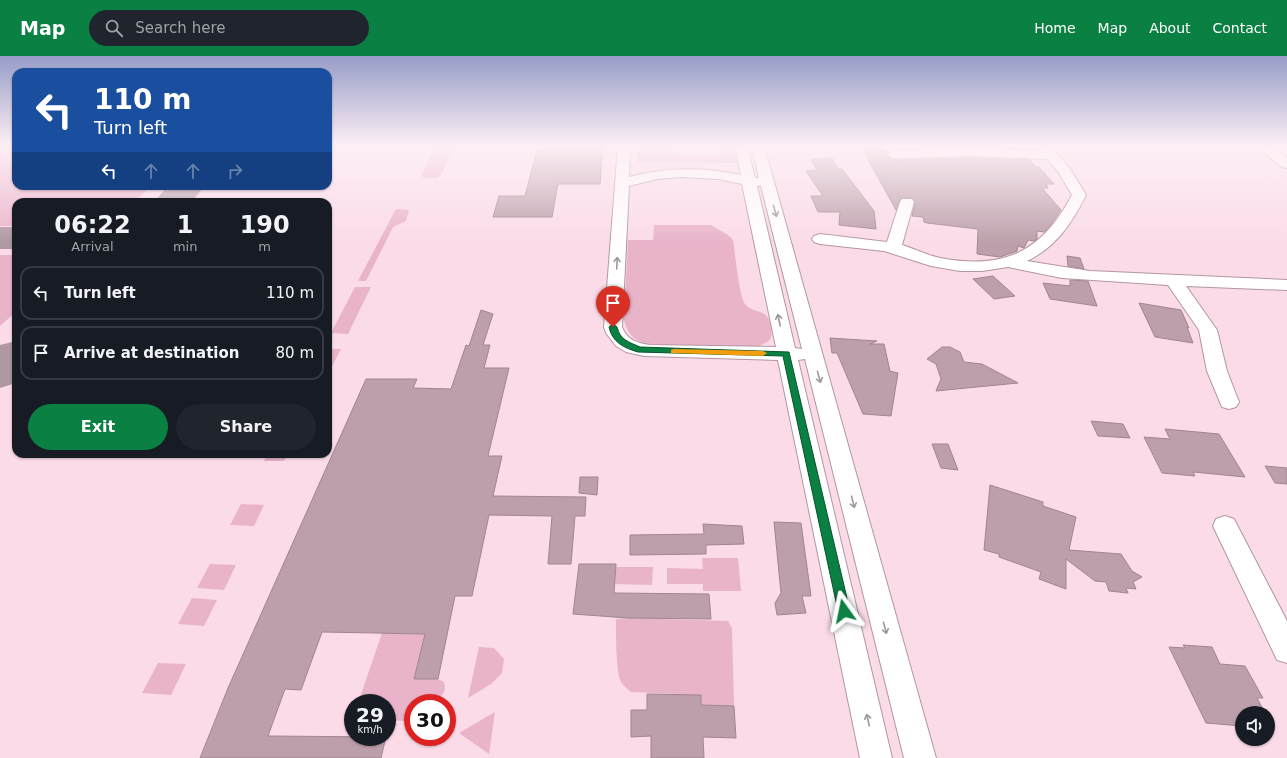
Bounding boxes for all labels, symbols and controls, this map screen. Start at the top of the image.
search box [89,10,369,46]
text: Map [20,17,65,39]
icon: search [103,17,125,39]
text: Search here [135,19,225,37]
text: Home [1034,20,1076,36]
text: Map [1098,20,1127,36]
text: About [1149,20,1191,36]
text: Contact [1213,20,1267,36]
text: 110 m [94,83,191,116]
icon: left [28,84,80,136]
text: Turn left [94,117,167,138]
icon: left [98,160,120,182]
icon: ahead [140,160,162,182]
icon: ahead [182,160,204,182]
icon: right [224,160,246,182]
one-way arrow [772,204,779,217]
text: 06:22 [54,211,131,239]
text: 1 [177,211,193,239]
text: 190 [240,211,290,239]
text: Arrival [71,239,114,254]
text: min [173,239,197,254]
text: m [258,239,271,254]
one-way arrow [613,257,620,270]
icon: left [30,282,52,304]
text: Turn left [64,284,136,302]
text: 110 m [266,284,314,302]
pin [596,286,630,327]
icon: arrive [602,292,624,314]
one-way arrow [774,313,782,326]
icon: arrive [30,342,52,364]
text: Arrive at destination [64,344,239,362]
text: 80 m [276,344,314,362]
one-way arrow [816,370,824,383]
button: Exit [28,404,168,450]
button: Share [176,404,316,450]
one-way arrow [849,496,857,509]
position arrow [823,590,865,632]
one-way arrow [882,622,889,635]
speed limit sign: 30 [404,694,456,746]
text: 29 [356,703,384,727]
map controls [1235,706,1275,746]
button: sound [1235,706,1275,746]
one-way arrow [863,714,871,727]
text: km/h [357,724,383,735]

